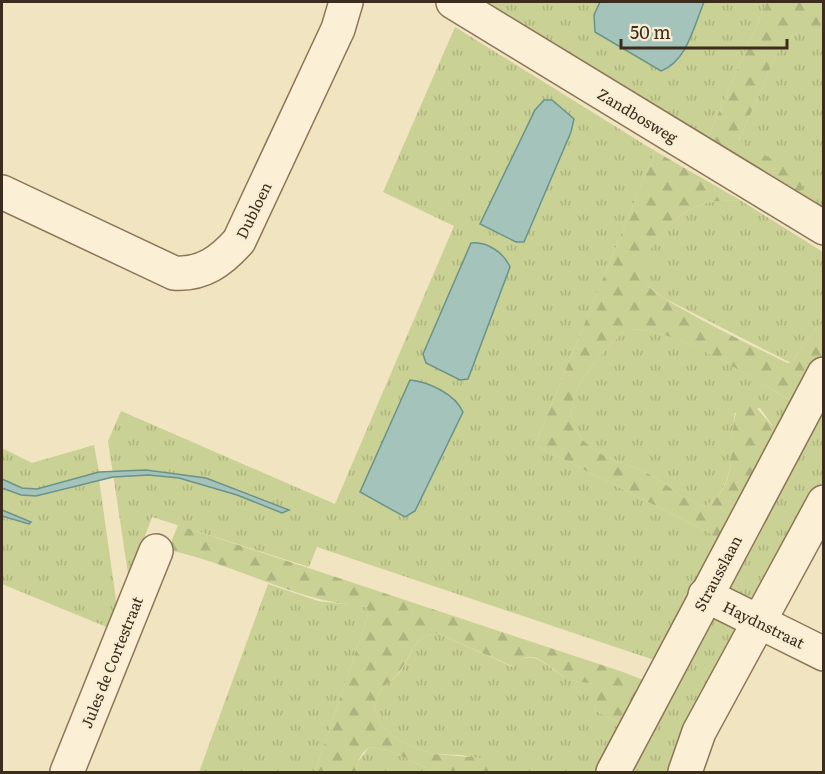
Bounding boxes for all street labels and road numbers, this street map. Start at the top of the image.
street label: Zandbosweg [593,82,683,148]
street label: Dubloen [229,178,277,242]
street label: Strausslaan [687,531,747,615]
street label: Jules de Cortestraat [74,593,148,731]
street label: Haydnstraat [719,594,809,654]

